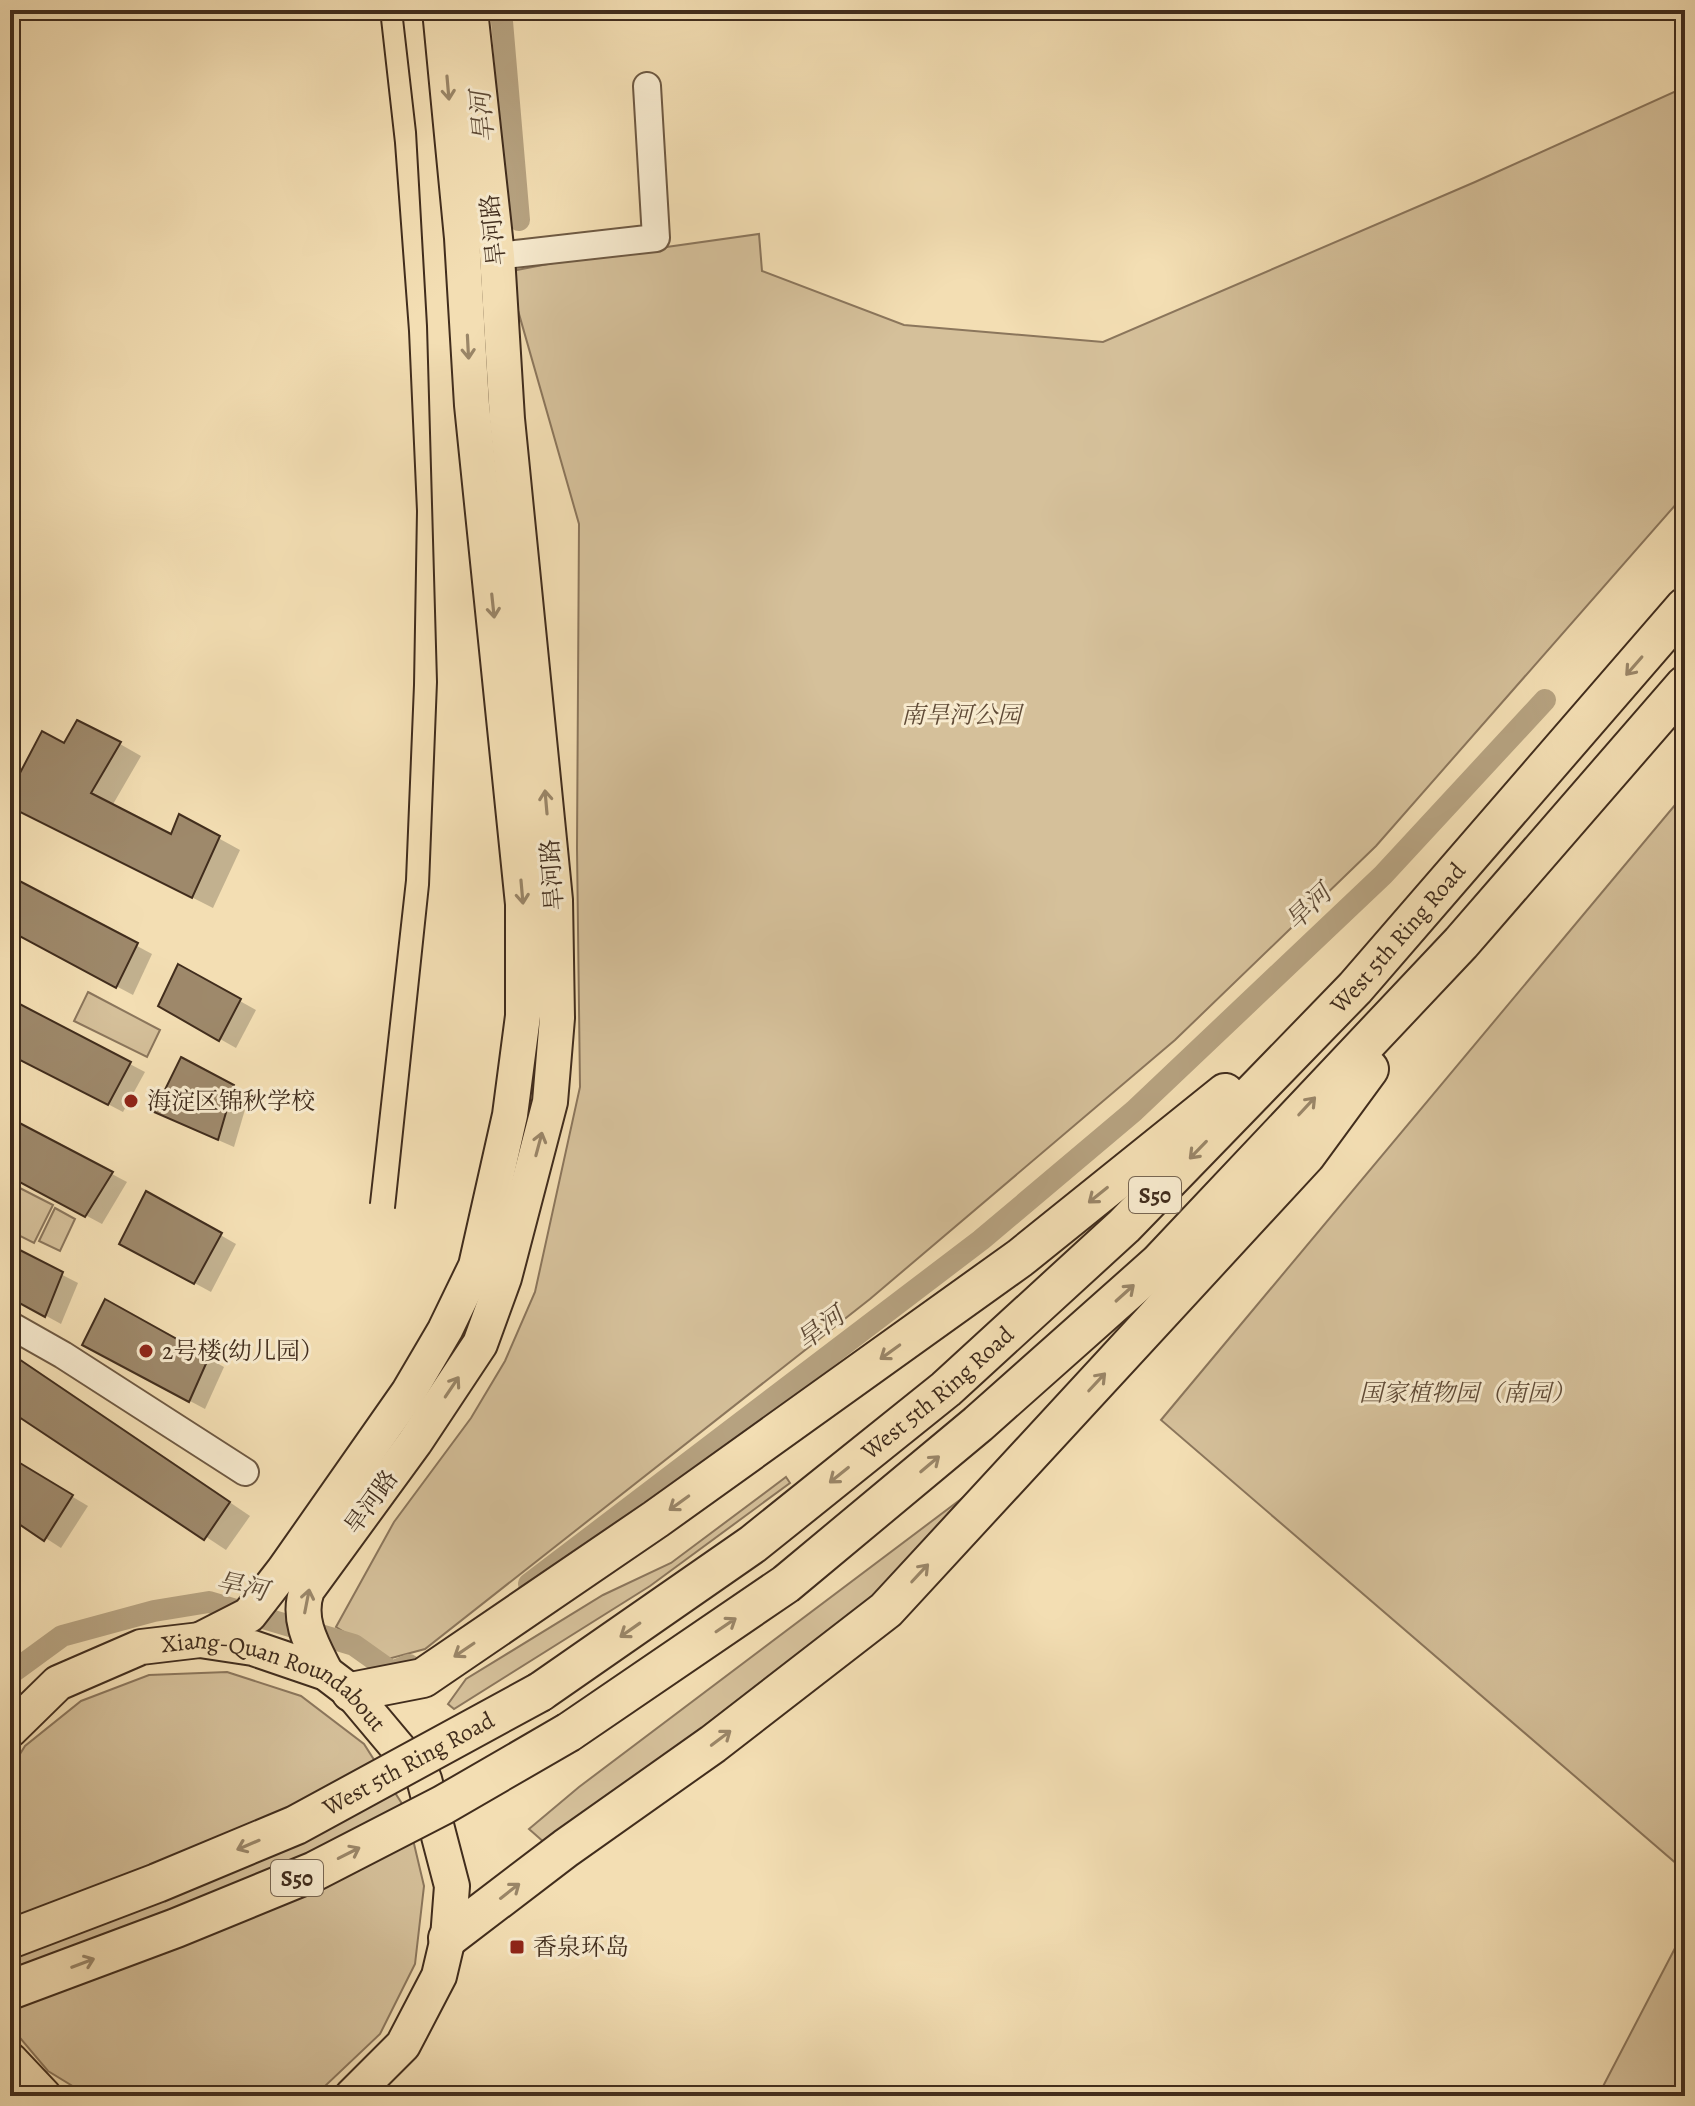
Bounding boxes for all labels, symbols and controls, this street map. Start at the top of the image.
one-way arrow [440,74,455,101]
water label: 旱河 [462,86,502,144]
street label: 旱河路 [473,193,513,267]
one-way arrow [461,333,476,360]
one-way arrow [486,592,501,618]
one-way arrow [1625,656,1643,676]
park label: 南旱河公园 [901,699,1025,731]
one-way arrow [538,789,553,816]
street label: 旱河路 [534,838,570,912]
street label: West 5th Ring Road [1322,855,1473,1021]
water label: 旱河 [1277,874,1342,938]
one-way arrow [514,878,529,905]
place label: 海淀区锦秋学校 [147,1085,315,1117]
marker: 海淀区锦秋学校 [122,1092,140,1110]
one-way arrow [1297,1097,1315,1117]
one-way arrow [532,1132,547,1158]
one-way arrow [1188,1140,1207,1160]
road number: S50 [1129,1177,1181,1213]
one-way arrow [1088,1187,1109,1204]
one-way arrow [1115,1284,1135,1302]
water label: 旱河 [789,1296,855,1358]
street label: West 5th Ring Road [854,1319,1021,1467]
place label: 2号楼(幼儿园） [162,1335,324,1367]
marker: 2号楼(幼儿园） [137,1342,155,1360]
one-way arrow [880,1343,901,1360]
one-way arrow [1087,1372,1106,1392]
one-way arrow [444,1376,460,1399]
park label: 国家植物园（南园） [1359,1377,1575,1409]
one-way arrow [919,1455,940,1473]
street label: 旱河路 [337,1463,405,1541]
one-way arrow [829,1466,850,1484]
one-way arrow [669,1494,690,1511]
one-way arrow [911,1563,929,1583]
water label: 旱河 [213,1564,275,1610]
one-way arrow [300,1588,315,1614]
one-way arrow [714,1617,737,1633]
one-way arrow [620,1622,642,1638]
street label: Xiang-Quan Roundabout [159,1623,393,1738]
one-way arrow [454,1642,476,1658]
street label: West 5th Ring Road [316,1704,500,1824]
one-way arrow [709,1730,731,1747]
one-way arrow [236,1839,261,1854]
one-way arrow [337,1845,360,1860]
road number: S50 [271,1860,323,1896]
one-way arrow [499,1882,520,1899]
place label: 香泉环岛 [533,1931,629,1963]
marker: 香泉环岛 [508,1938,526,1956]
one-way arrow [70,1955,95,1969]

